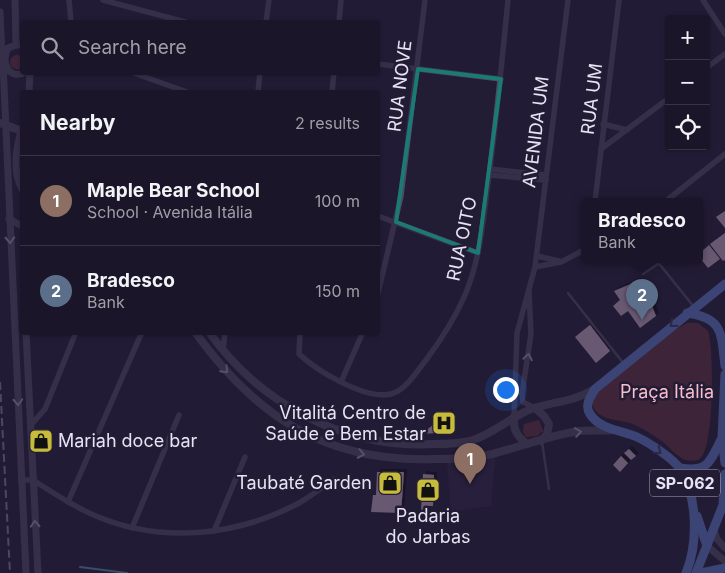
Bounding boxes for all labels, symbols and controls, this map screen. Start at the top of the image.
map controls [665,15,710,150]
button: + [665,15,710,60]
search box [20,20,380,75]
icon: search [38,34,66,62]
text: Search here [78,36,187,59]
street label: RUA NOVE [383,39,416,133]
button: − [665,60,710,105]
street label: RUA UM [577,62,606,136]
street label: AVENIDA UM [518,75,553,189]
button: locate [665,105,710,150]
text: Nearby [40,110,115,135]
text: 2 results [295,113,360,133]
text: Maple Bear School [87,179,260,202]
text: 1 [53,191,59,211]
text: 100 m [315,191,360,211]
street label: RUA OITO [442,195,481,283]
popup [581,198,703,263]
text: School · Avenida Itália [87,202,253,222]
text: Bradesco [598,209,686,232]
text: Bank [598,232,636,252]
one-way arrow [5,236,16,244]
text: Bradesco [87,269,175,292]
pin: 2 [626,279,658,320]
text: 2 [51,281,61,301]
text: 150 m [315,281,360,301]
text: Bank [87,292,125,312]
one-way arrow [670,319,679,327]
one-way arrow [522,353,532,362]
one-way arrow [219,365,228,374]
your location [493,377,519,403]
park label: Praça Itália [620,381,714,402]
one-way arrow [12,398,23,406]
place label: Vitalitá Centro de Saúde e Bem Estar [265,402,426,444]
hospital icon: Vitalitá Centro de Saúde e Bem Estar [431,410,457,436]
shop icon: Mariah doce bar [28,428,54,454]
one-way arrow [573,428,582,438]
place label: Mariah doce bar [58,430,198,451]
pin: 1 [454,443,486,484]
one-way arrow [653,446,662,455]
one-way arrow [357,448,366,459]
road number: SP-062 [650,469,720,496]
shop icon: Taubaté Garden [377,470,403,496]
place label: Taubaté Garden [236,472,372,493]
shop icon: Padaria do Jarbas [415,477,441,503]
place label: Padaria do Jarbas [385,505,471,547]
one-way arrow [30,520,41,528]

